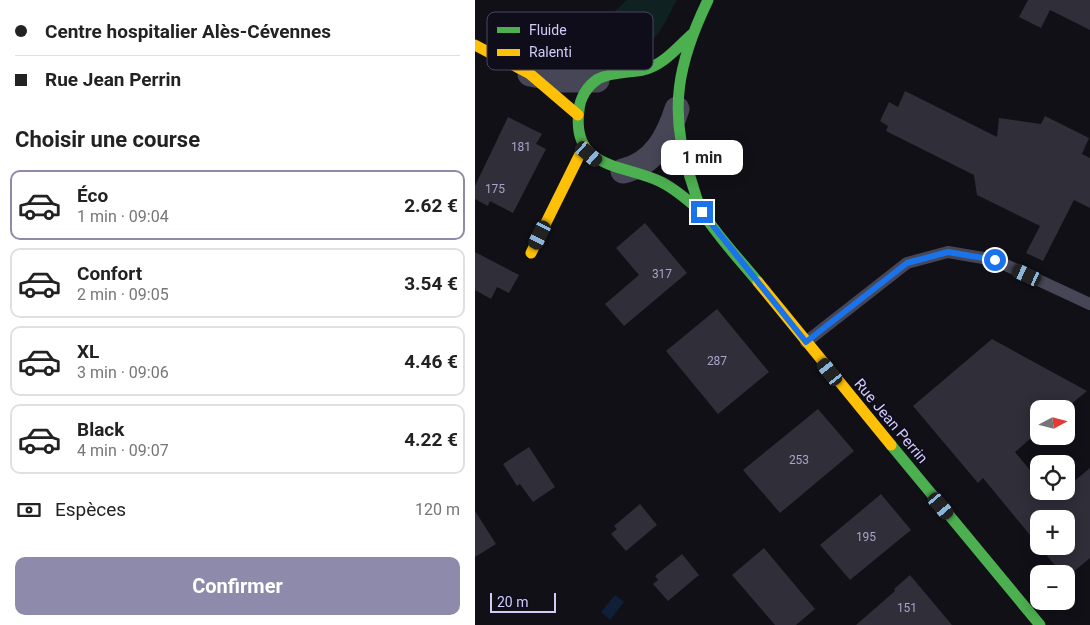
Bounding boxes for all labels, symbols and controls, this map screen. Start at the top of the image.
legend [487,12,653,70]
text: Centre hospitalier Alès-Cévennes [45,20,331,43]
text: Fluide [529,22,567,38]
text: Ralenti [529,44,572,60]
text: Rue Jean Perrin [45,68,181,91]
text: Choisir une course [15,127,200,152]
car [572,138,605,170]
house number: 181 [511,140,531,154]
callout: 1 min [661,140,743,174]
text: 1 min [682,148,722,167]
house number: 175 [485,182,505,196]
icon: car [17,183,62,228]
text: Éco [77,184,108,207]
text: 2.62 € [404,194,458,217]
route end [691,201,713,223]
text: 1 min · 09:04 [77,207,169,226]
car [526,218,553,252]
route start [984,249,1006,271]
icon: car [17,261,62,306]
text: Confort [77,262,142,285]
car [1010,262,1043,288]
house number: 317 [652,267,672,281]
text: 3.54 € [404,272,458,295]
text: 2 min · 09:05 [77,285,169,304]
icon: car [17,339,62,384]
text: XL [77,340,99,363]
text: 4.46 € [404,350,458,373]
house number: 287 [707,354,727,368]
car [814,356,845,388]
text: 3 min · 09:06 [77,363,169,382]
street label: Rue Jean Perrin [850,375,932,467]
north arrow [1030,400,1075,445]
map controls [1030,400,1075,610]
icon: car [17,417,62,462]
text: Black [77,418,124,441]
text: 4.22 € [404,428,458,451]
text: 4 min · 09:07 [77,441,169,460]
house number: 253 [789,453,809,467]
button: locate [1030,455,1075,500]
car [925,490,956,522]
icon: cash [15,496,43,524]
text: Espèces [55,498,126,521]
text: 120 m [415,500,460,519]
button: + [1030,510,1075,555]
house number: 195 [856,530,876,544]
button: Confirmer [15,557,460,615]
button: − [1030,565,1075,610]
scale bar [490,590,556,613]
text: 20 m [497,594,529,610]
house number: 151 [897,601,917,615]

